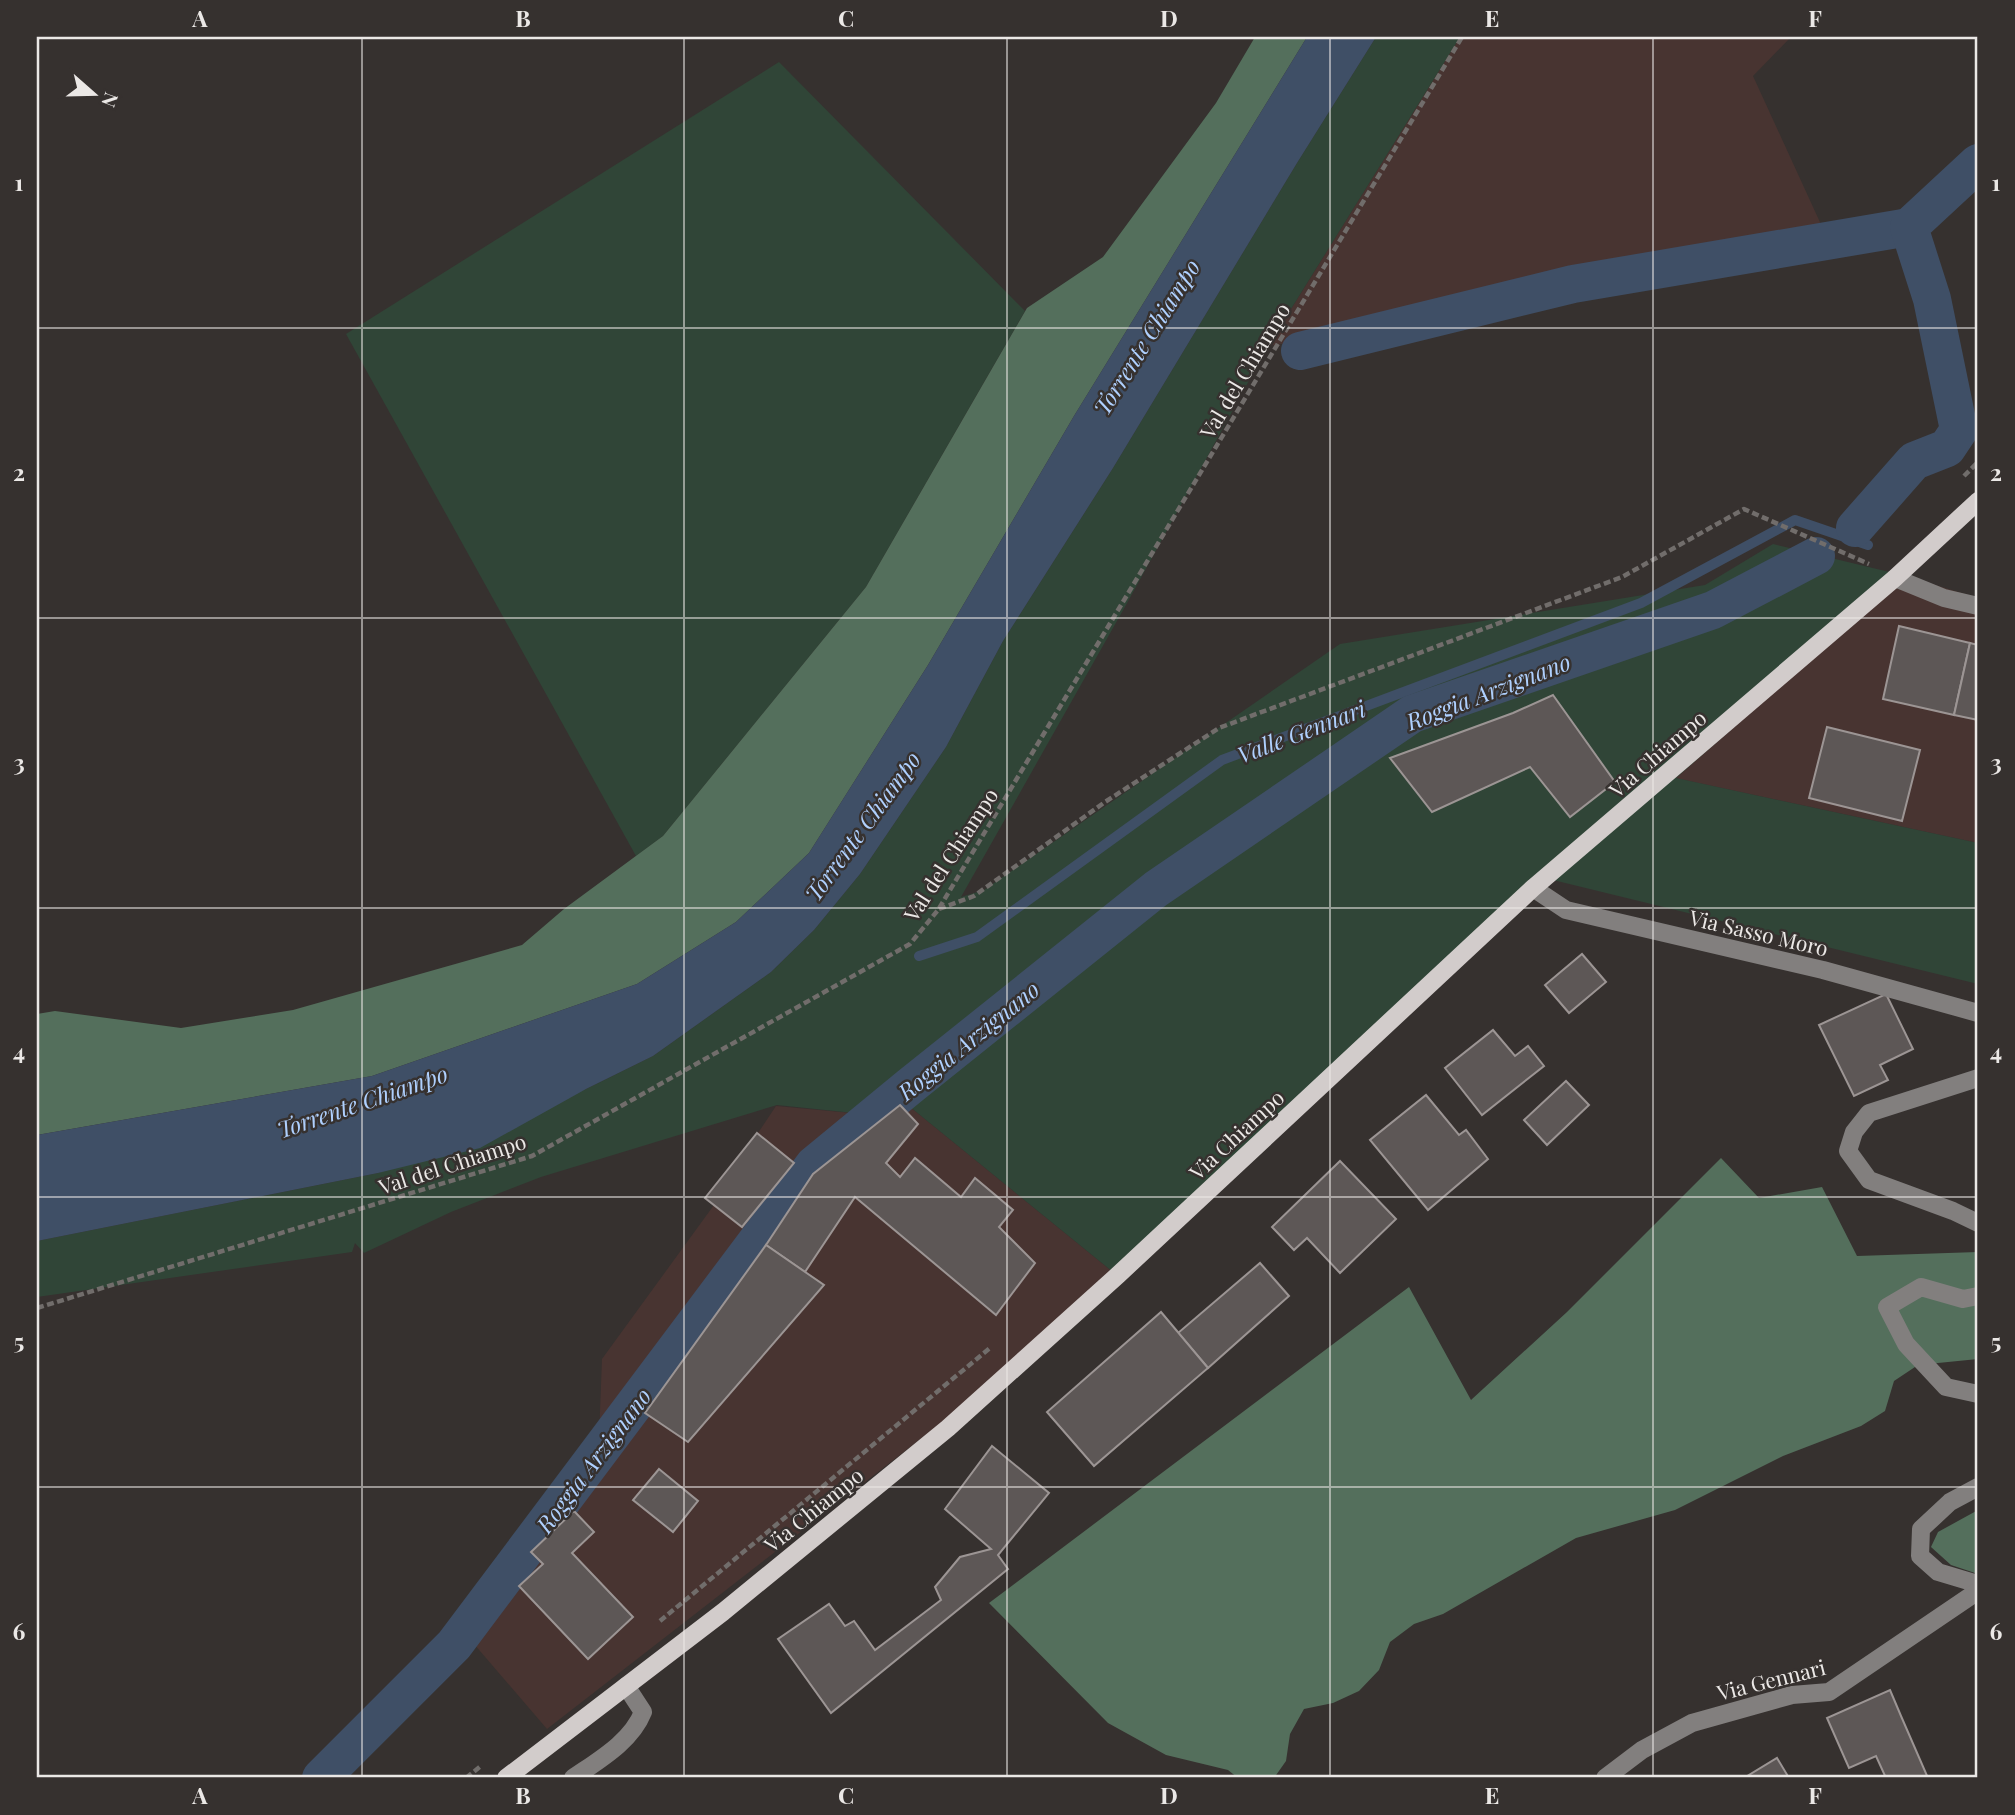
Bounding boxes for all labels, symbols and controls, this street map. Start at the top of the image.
text: A [191,2,208,33]
text: B [515,2,531,33]
text: C [838,2,854,33]
text: D [1160,2,1178,33]
text: E [1485,2,1499,33]
text: F [1808,2,1822,33]
north arrow [60,60,130,130]
text: N [96,89,125,111]
text: 1 [15,166,24,197]
text: 1 [1992,166,2001,197]
water label: Torrente Chiampo [1086,253,1206,421]
street label: Val del Chiampo [1192,297,1296,444]
text: 2 [13,456,25,487]
text: 2 [1990,456,2002,487]
water label: Roggia Arzignano [1400,645,1575,737]
water label: Valle Gennari [1232,692,1371,770]
street label: Via Chiampo [1602,703,1711,804]
water label: Torrente Chiampo [797,745,927,907]
text: 3 [13,746,25,777]
text: 3 [1990,746,2002,777]
street label: Val del Chiampo [896,782,1004,927]
street label: Via Sasso Moro [1686,902,1831,962]
water label: Roggia Arzignano [890,973,1045,1107]
text: 4 [13,1035,25,1066]
text: 4 [1990,1035,2002,1066]
water label: Torrente Chiampo [273,1057,451,1145]
street label: Via Chiampo [1182,1083,1289,1186]
street label: Val del Chiampo [374,1126,529,1200]
text: 5 [14,1325,24,1356]
text: 5 [1991,1325,2001,1356]
water label: Roggia Arzignano [528,1381,658,1539]
street label: Via Chiampo [757,1460,868,1558]
text: 6 [13,1615,26,1646]
text: 6 [1990,1615,2003,1646]
street label: Via Gennari [1713,1652,1828,1706]
text: A [191,1779,208,1810]
text: B [515,1779,531,1810]
text: C [838,1779,854,1810]
text: D [1160,1779,1178,1810]
text: E [1485,1779,1499,1810]
text: F [1808,1779,1822,1810]

